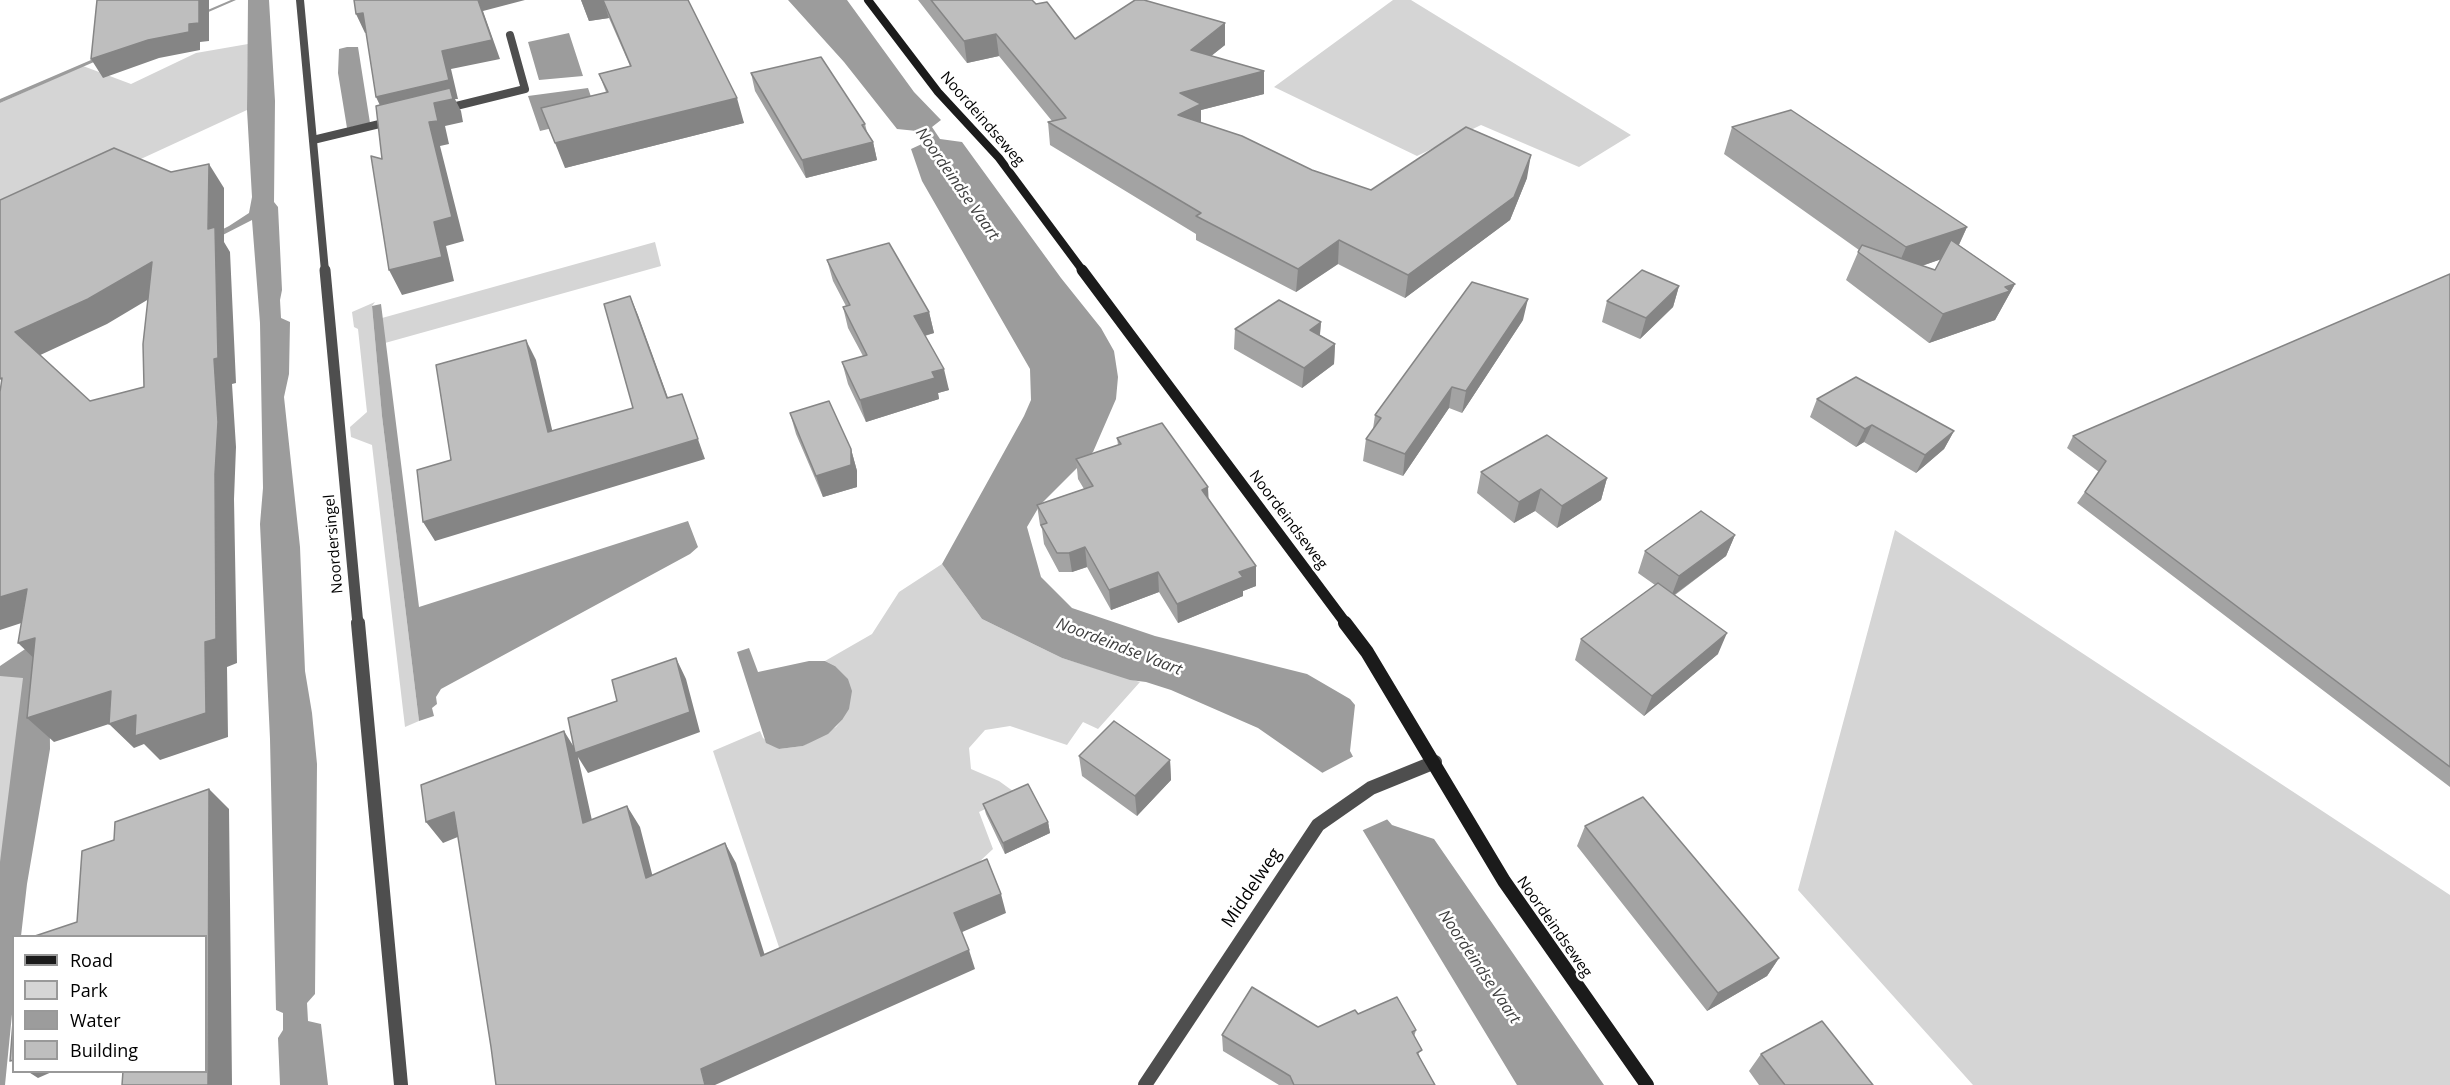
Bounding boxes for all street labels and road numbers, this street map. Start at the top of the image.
street label: Noordeindseweg [936,68,1028,170]
street label: Noordeindseweg [1245,467,1331,573]
street label: Noordersingel [321,494,347,594]
street label: Middelweg [1218,844,1286,932]
street label: Noordeindseweg [1513,873,1595,981]

